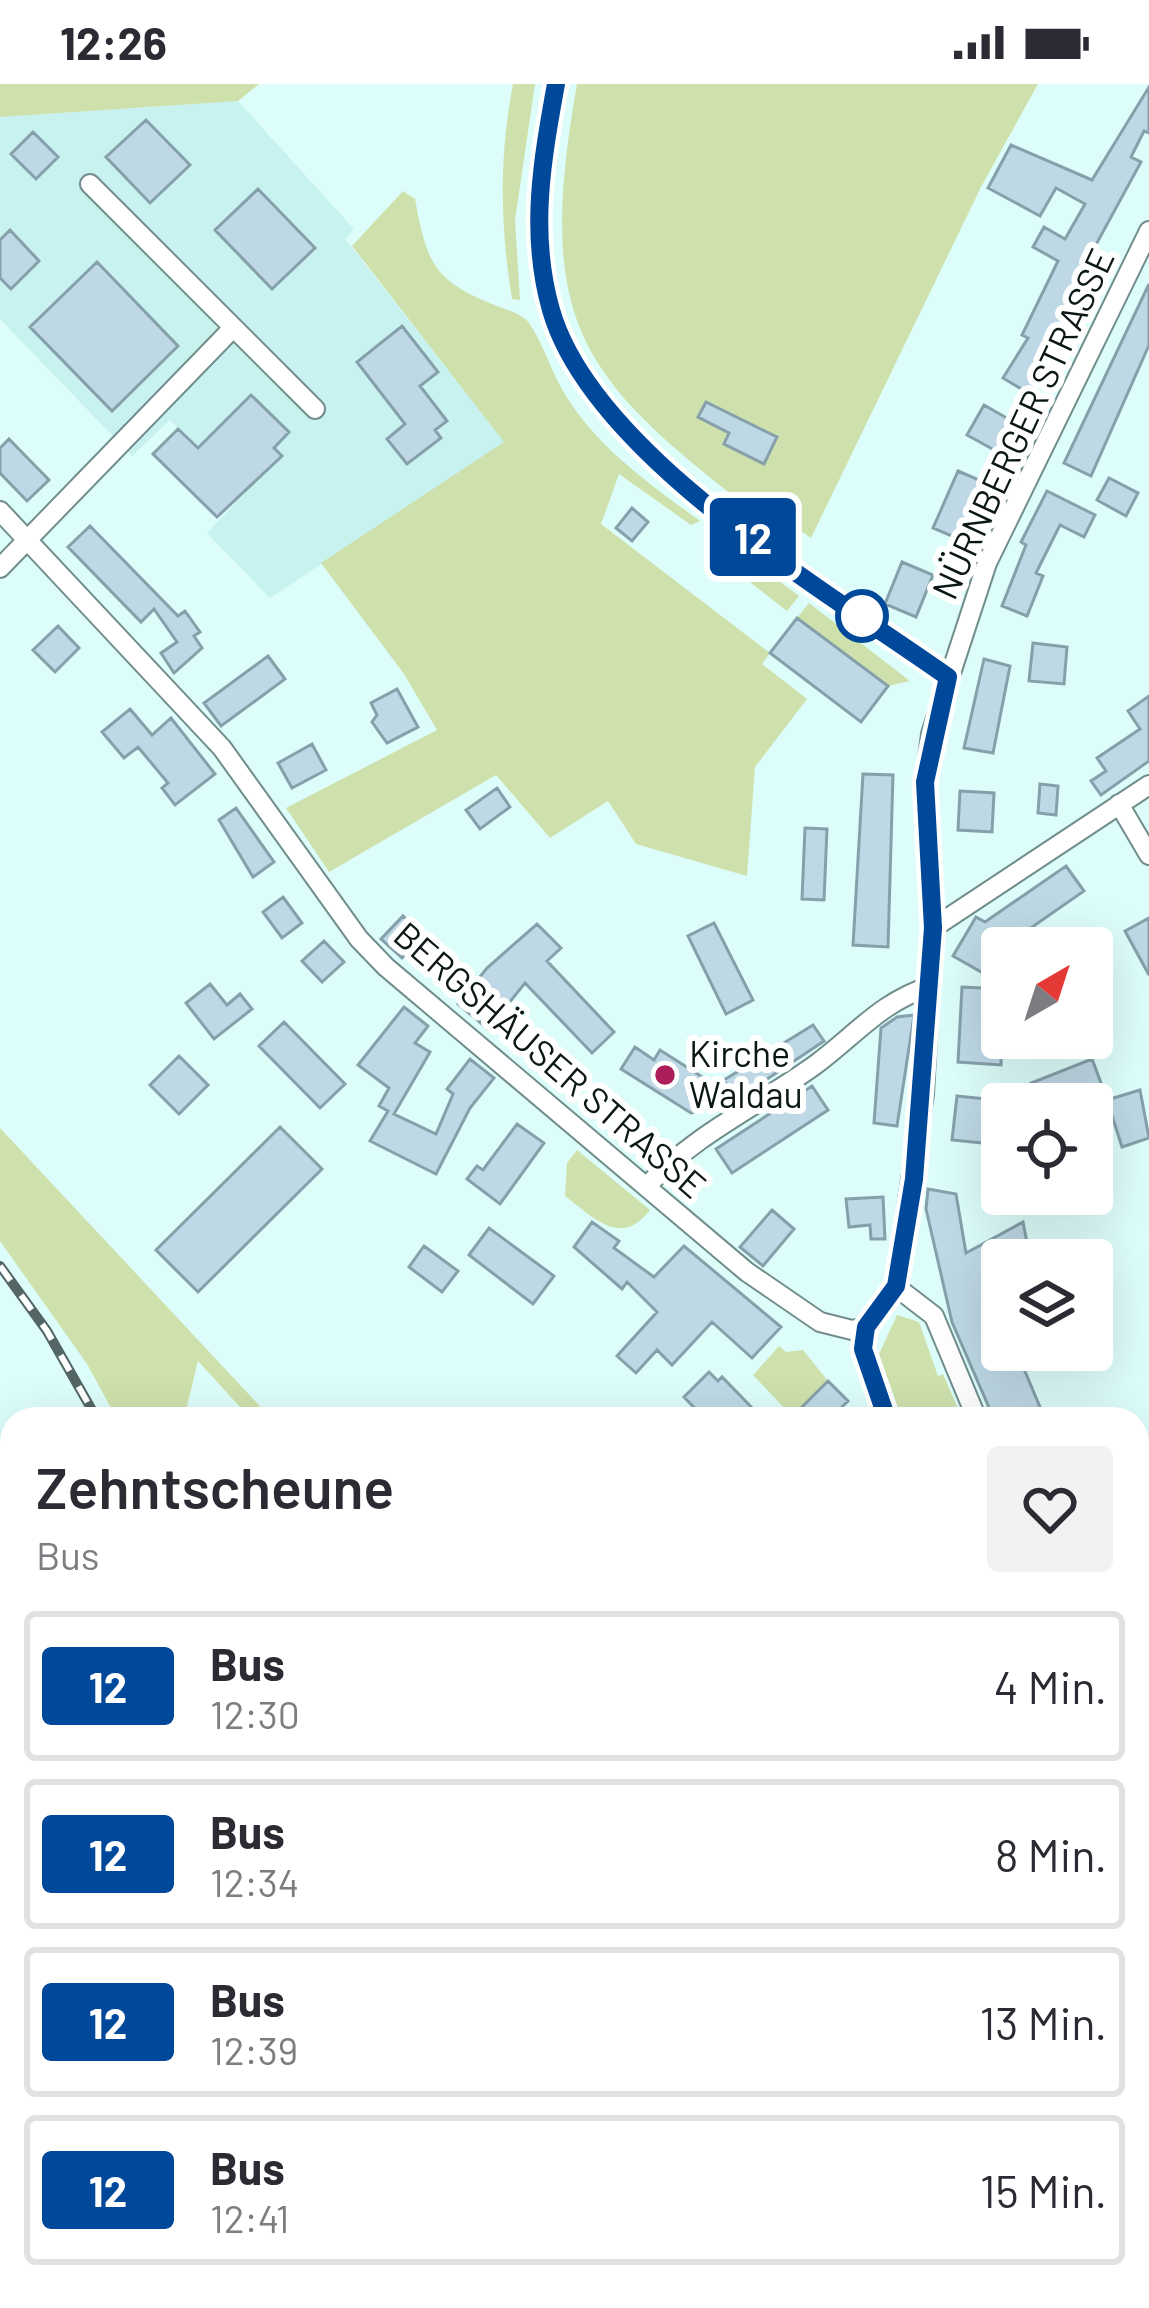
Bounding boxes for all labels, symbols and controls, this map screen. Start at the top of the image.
text: 12:26 [60,15,167,69]
street label: NÜRNBERGER STRASSE [922,241,1122,605]
line badge: 12 [699,498,807,576]
text: 12 [734,512,772,562]
unlabelled marker [837,591,887,641]
street label: BERGSHÄUSER STRASSE [386,912,716,1206]
north arrow [981,927,1113,1059]
map controls [981,927,1113,1371]
place label: Kirche Waldau [689,1031,803,1115]
marker: Kirche Waldau [652,1062,678,1088]
button: locate [981,1083,1113,1215]
button: layers [981,1239,1113,1371]
button: heart [987,1446,1113,1572]
text: Zehntscheune [36,1452,394,1520]
text: Bus [36,1531,100,1578]
text: Bus [210,1636,285,1690]
text: 4 Min. [994,1659,1107,1713]
text: 12 [89,1661,127,1711]
text: 12:30 [210,1690,300,1737]
text: Bus [210,1804,285,1858]
text: 8 Min. [995,1827,1107,1881]
text: 12 [89,1829,127,1879]
text: 12:34 [210,1858,299,1905]
text: Bus [210,1972,285,2026]
text: 13 Min. [980,1995,1107,2049]
text: 12 [89,1997,127,2047]
text: 12:39 [210,2026,298,2073]
text: Bus [210,2140,285,2194]
text: 15 Min. [980,2163,1107,2217]
text: 12 [89,2165,127,2215]
text: 12:41 [210,2194,289,2241]

